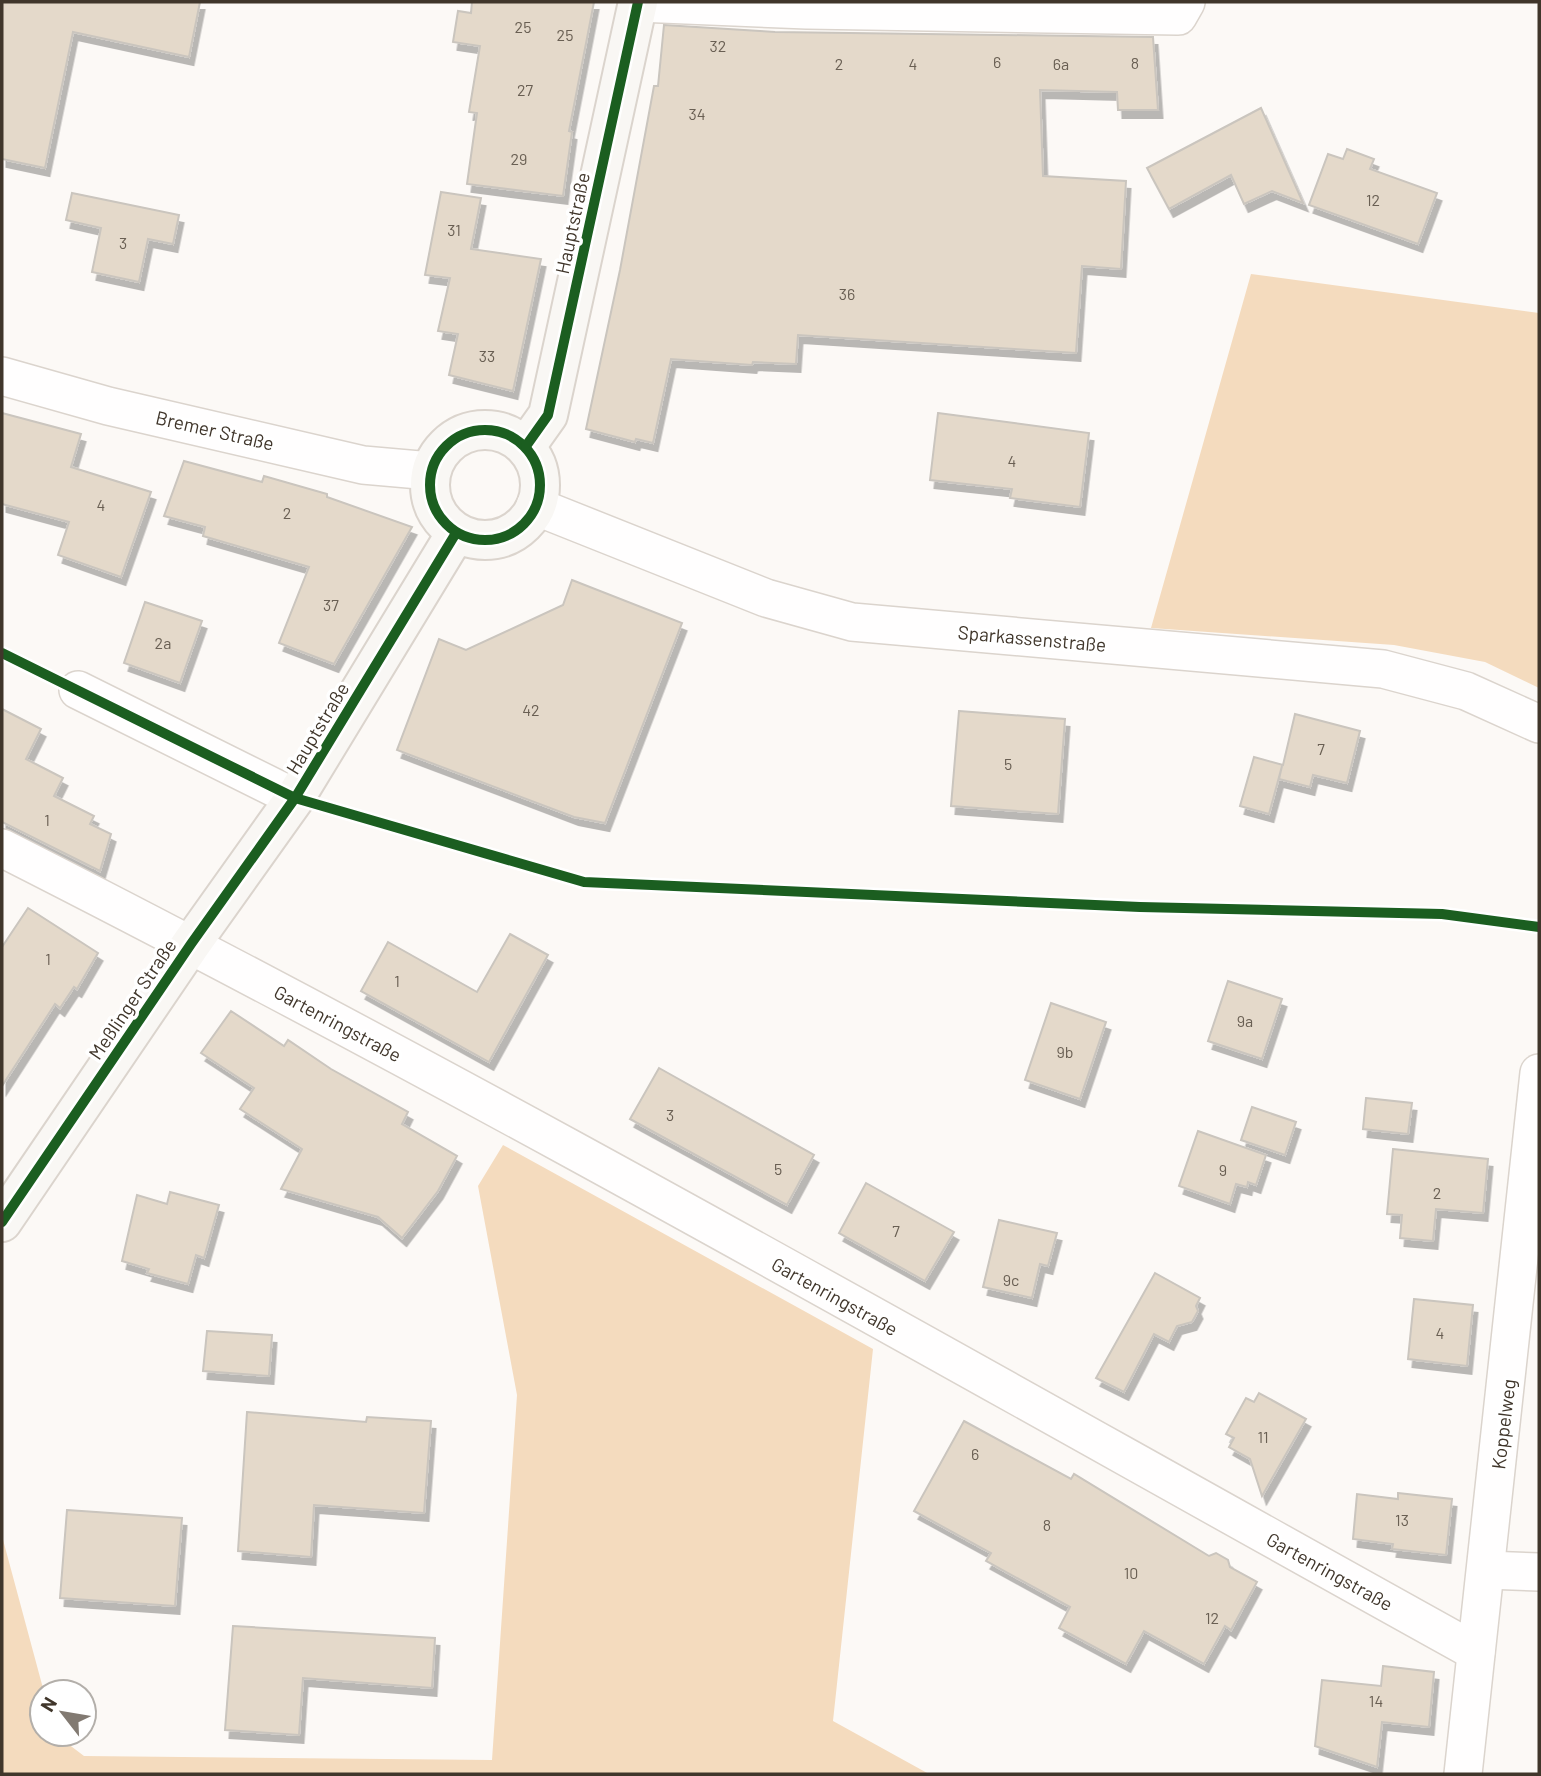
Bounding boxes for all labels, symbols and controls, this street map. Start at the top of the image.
house number: 25 [515,17,531,36]
house number: 25 [557,25,573,44]
house number: 32 [710,36,726,55]
house number: 6 [993,52,1001,71]
house number: 8 [1131,53,1139,72]
house number: 2 [835,54,843,73]
house number: 4 [909,54,917,73]
house number: 6a [1053,54,1069,73]
house number: 27 [517,80,533,99]
house number: 34 [688,104,706,123]
house number: 29 [511,149,527,168]
street label: Hauptstraße [550,170,594,276]
house number: 12 [1366,190,1380,209]
house number: 31 [447,220,461,239]
house number: 3 [119,233,127,252]
house number: 36 [839,284,855,303]
house number: 33 [479,346,495,365]
street label: Bremer Straße [154,405,276,455]
house number: 4 [1008,451,1016,470]
house number: 4 [97,495,105,514]
house number: 2 [283,503,291,522]
house number: 37 [323,595,339,614]
street label: Sparkassenstraße [957,620,1107,656]
house number: 2a [155,633,171,652]
street label: Hauptstraße [281,678,353,778]
house number: 42 [522,700,540,719]
house number: 7 [1317,739,1325,758]
house number: 5 [1004,754,1012,773]
house number: 1 [44,810,50,829]
street label: Meßlinger Straße [83,935,181,1063]
house number: 1 [45,949,51,968]
house number: 1 [394,971,400,990]
street label: Gartenringstraße [270,980,406,1066]
house number: 9a [1237,1011,1253,1030]
house number: 9b [1056,1042,1074,1061]
house number: 3 [666,1105,674,1124]
house number: 5 [774,1159,782,1178]
house number: 9 [1219,1160,1227,1179]
house number: 2 [1433,1183,1441,1202]
house number: 7 [892,1221,900,1240]
street label: Gartenringstraße [768,1252,902,1340]
house number: 9c [1003,1270,1019,1289]
house number: 4 [1436,1323,1444,1342]
street label: Koppelweg [1486,1378,1520,1470]
house number: 11 [1257,1427,1269,1446]
house number: 6 [971,1444,979,1463]
house number: 13 [1395,1510,1409,1529]
house number: 8 [1043,1515,1051,1534]
street label: Gartenringstraße [1263,1527,1397,1615]
house number: 10 [1124,1563,1138,1582]
house number: 12 [1205,1608,1219,1627]
north arrow [28,1678,98,1748]
house number: 14 [1369,1691,1383,1710]
text: N [35,1693,61,1715]

